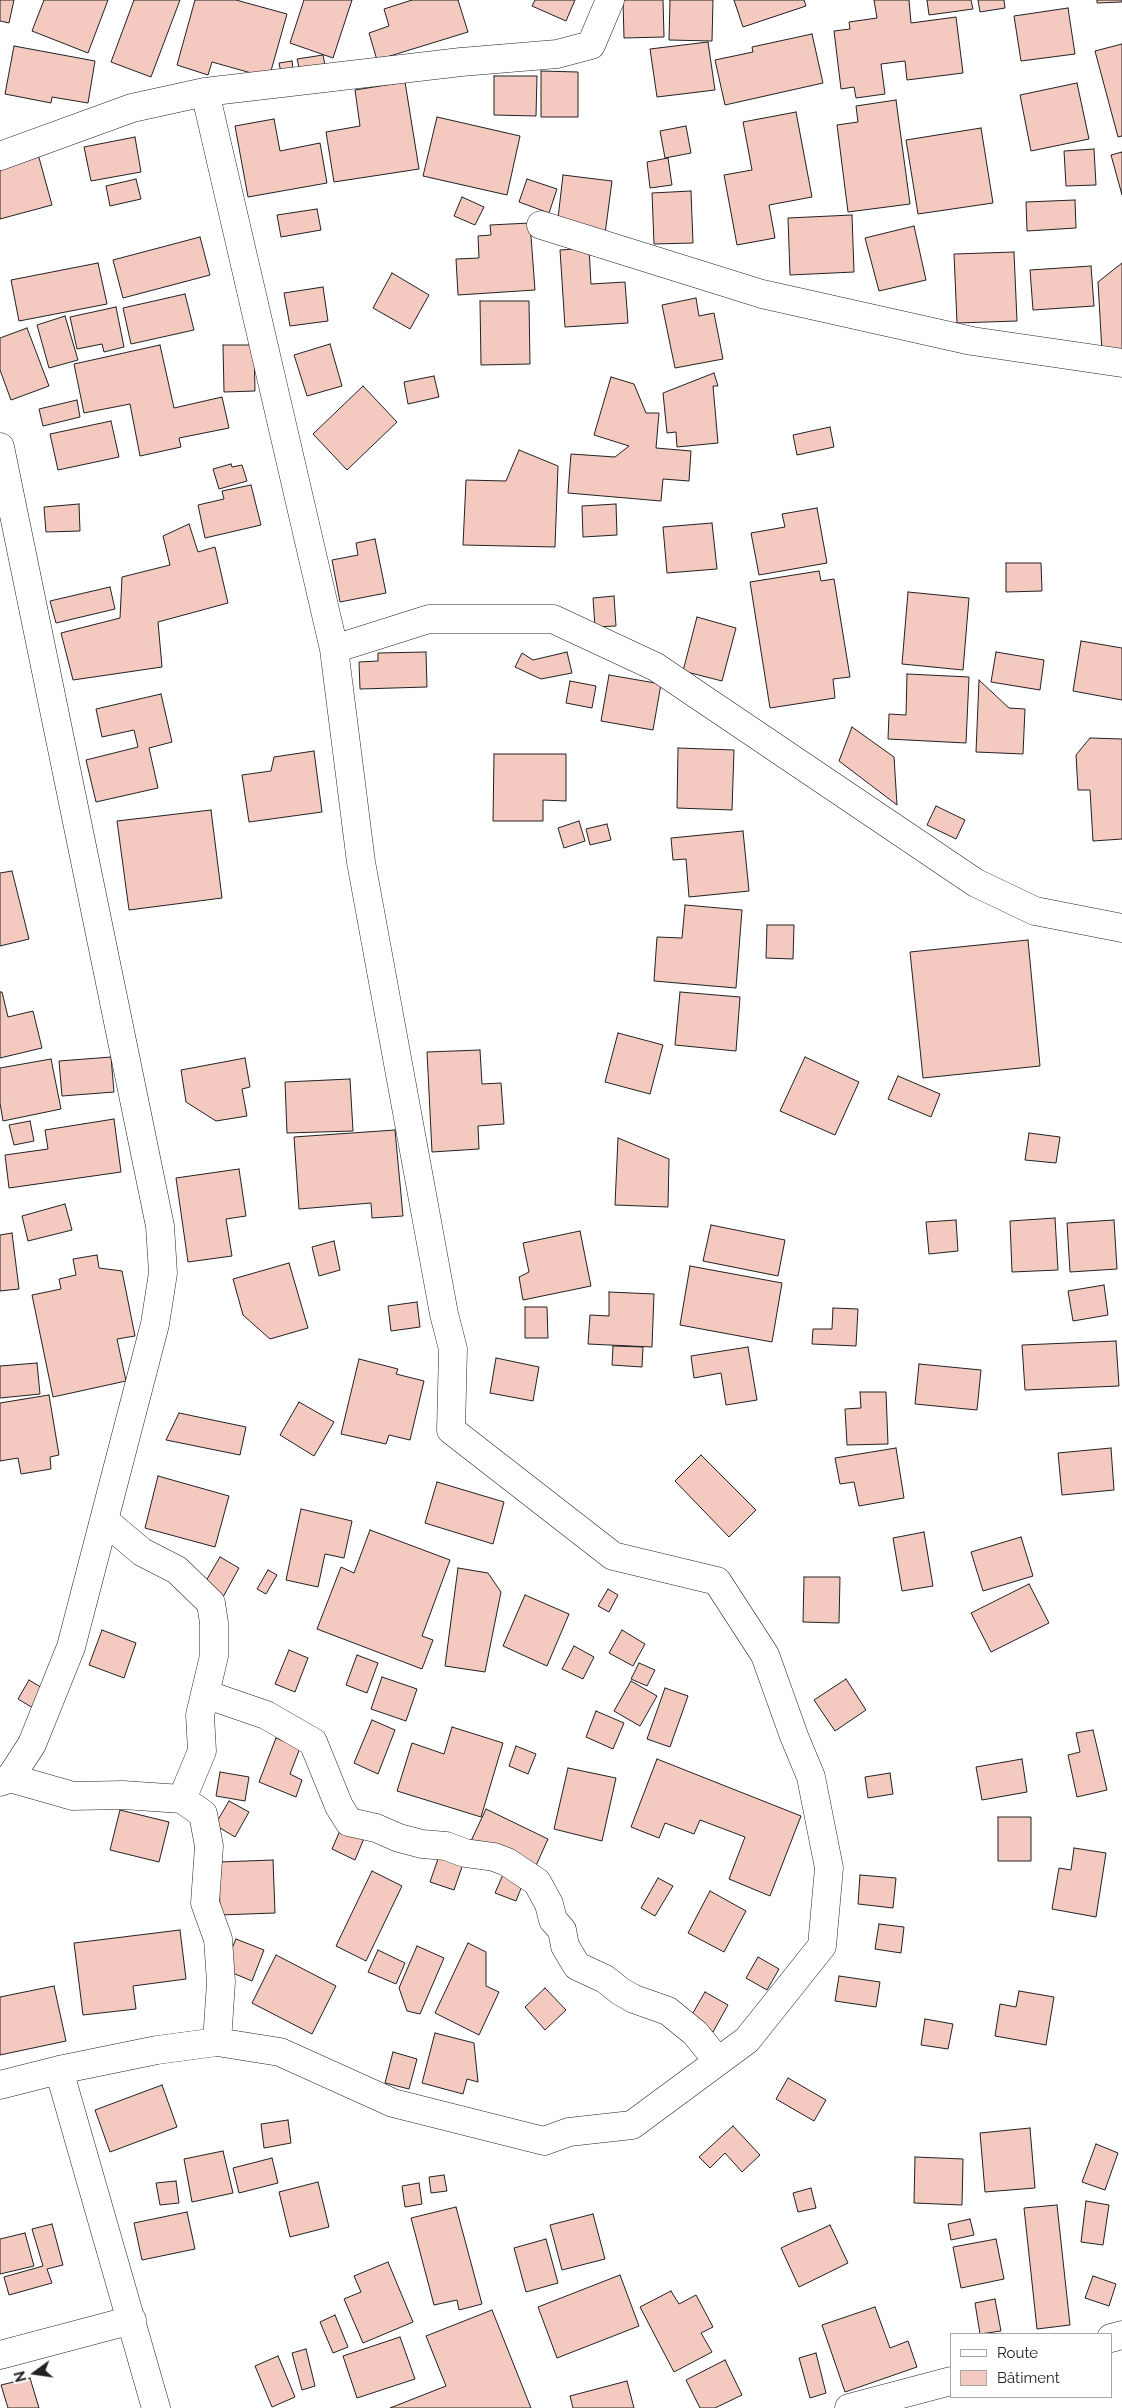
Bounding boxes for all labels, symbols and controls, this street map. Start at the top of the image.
legend [950,2333,1112,2398]
text: Route [997,2344,1038,2362]
north arrow [10,2348,60,2398]
text: Bâtiment [997,2369,1060,2387]
text: N [11,2370,30,2384]

